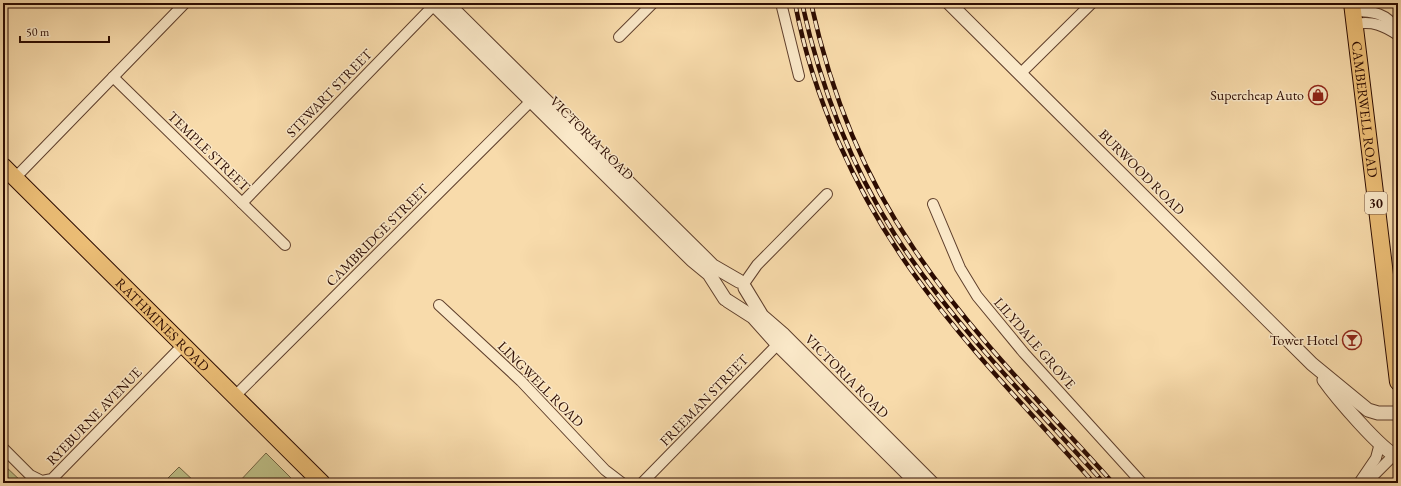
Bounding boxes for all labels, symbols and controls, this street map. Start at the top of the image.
scale bar [20,18,109,44]
text: 50 m [26,24,50,40]
street label: CAMBERWELL ROAD [1348,40,1382,179]
street label: STEWART STREET [282,44,376,141]
shop icon: Supercheap Auto [1307,84,1329,106]
place label: Supercheap Auto [1210,86,1304,104]
street label: VICTORIA ROAD [546,92,638,184]
street label: TEMPLE STREET [164,107,254,195]
street label: BURWOOD ROAD [1095,125,1189,219]
street label: CAMBRIDGE STREET [322,180,432,290]
road number: 30 [1365,192,1387,214]
street label: RATHMINES ROAD [112,274,214,376]
street label: LILYDALE GROVE [990,293,1080,393]
bar icon: Tower Hotel [1341,329,1363,351]
street label: VICTORIA ROAD [801,330,893,422]
place label: Tower Hotel [1270,331,1339,349]
street label: LINGWELL ROAD [494,337,588,431]
street label: FREEMAN STREET [656,350,753,449]
street label: RYEBURNE AVENUE [43,363,146,469]

